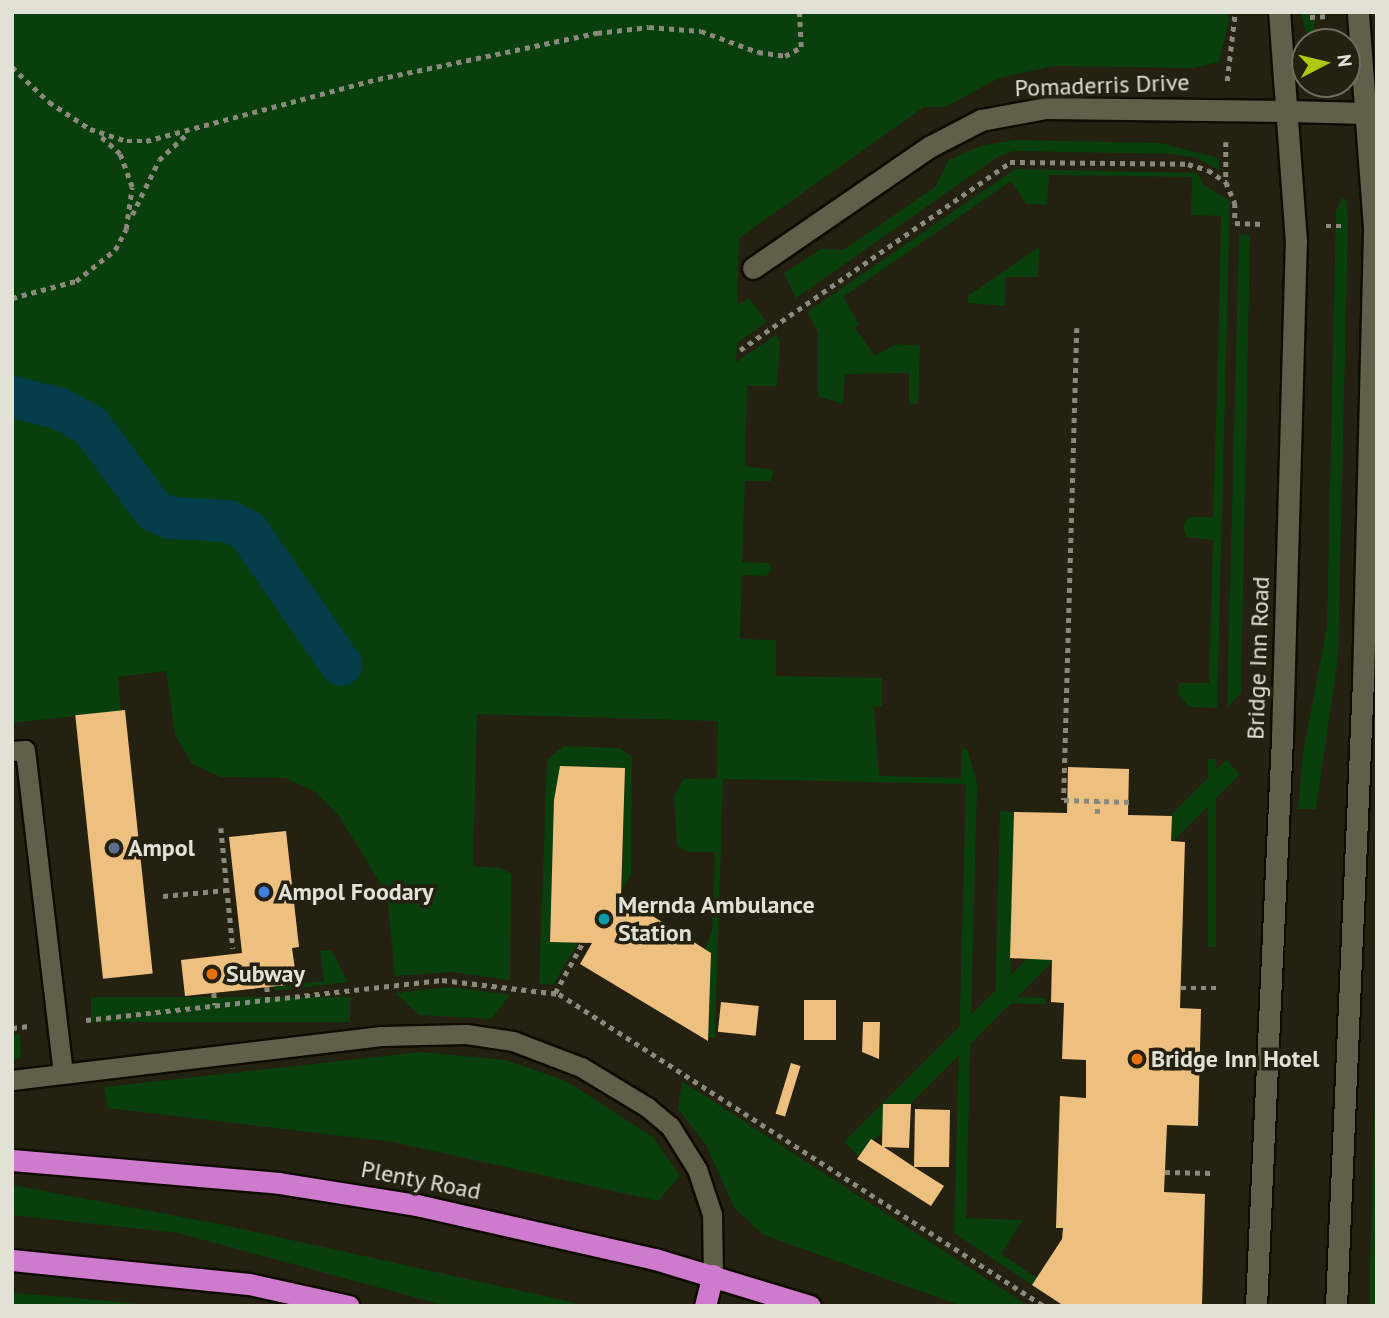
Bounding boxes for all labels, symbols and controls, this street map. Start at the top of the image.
north arrow [1291,28,1361,98]
text: N [1332,53,1358,68]
street label: Pomaderris Drive [1014,68,1190,102]
street label: Bridge Inn Road [1241,576,1275,740]
place label: Ampol [128,834,195,862]
marker: Ampol [106,840,122,856]
place label: Ampol Foodary [278,878,434,906]
marker: Ampol Foodary [256,884,272,900]
place label: Mernda Ambulance Station [618,891,816,947]
marker: Mernda Ambulance Station [596,911,612,927]
place label: Subway [226,960,305,988]
marker: Subway [204,966,220,982]
place label: Bridge Inn Hotel [1151,1045,1319,1073]
marker: Bridge Inn Hotel [1129,1051,1145,1067]
street label: Plenty Road [358,1154,484,1206]

